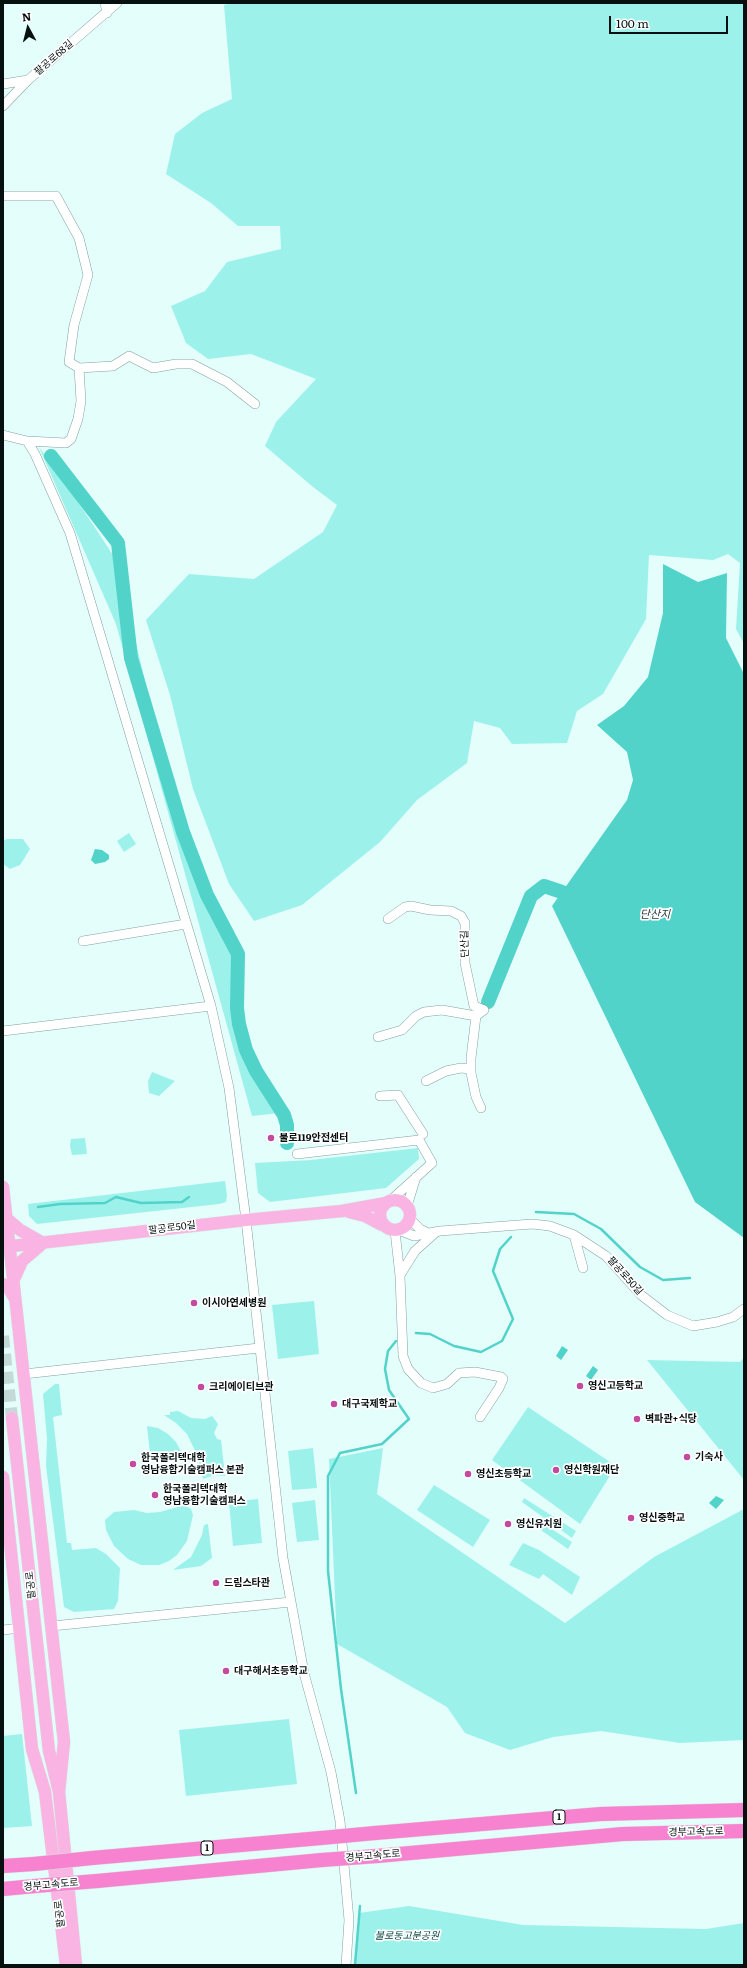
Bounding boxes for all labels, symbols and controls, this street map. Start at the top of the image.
north arrow [8,8,48,48]
text: N [21,8,32,25]
scale bar [611,8,730,34]
text: 100 m [616,14,649,32]
street label: 팔공로68길 [32,38,76,78]
water label: 단산지 [640,908,670,922]
street label: 단산길 [459,930,471,958]
place label: 불로119안전센터 [279,1132,348,1144]
marker: 불로119안전센터 [266,1133,276,1143]
street label: 팔공로50길 [148,1219,196,1237]
street label: 팔공로50길 [605,1254,645,1298]
place label: 이시아연세병원 [202,1297,266,1309]
marker: 이시아연세병원 [189,1298,199,1308]
place label: 영신고등학교 [588,1380,643,1392]
place label: 크리에이티브관 [209,1381,273,1393]
marker: 영신고등학교 [575,1381,585,1391]
marker: 크리에이티브관 [196,1382,206,1392]
place label: 대구국제학교 [342,1398,397,1410]
marker: 대구국제학교 [329,1399,339,1409]
place label: 벽파관+식당 [645,1413,697,1425]
marker: 벽파관+식당 [632,1414,642,1424]
place label: 기숙사 [695,1451,723,1463]
place label: 한국폴리텍대학 영남융합기술캠퍼스 본관 [141,1452,244,1476]
marker: 기숙사 [682,1452,692,1462]
marker: 한국폴리텍대학 영남융합기술캠퍼스 본관 [128,1459,138,1469]
place label: 영신학원재단 [564,1464,619,1476]
marker: 영신학원재단 [551,1465,561,1475]
place label: 영신초등학교 [476,1468,531,1480]
marker: 영신초등학교 [463,1469,473,1479]
place label: 한국폴리텍대학 영남융합기술캠퍼스 [163,1483,246,1506]
marker: 한국폴리텍대학 영남융합기술캠퍼스 [150,1490,160,1500]
place label: 영신중학교 [639,1512,685,1524]
marker: 영신중학교 [626,1513,636,1523]
place label: 영신유치원 [516,1518,562,1530]
marker: 영신유치원 [503,1519,513,1529]
street label: 팔공로 [24,1571,38,1599]
place label: 드림스타관 [224,1577,270,1589]
marker: 드림스타관 [211,1578,221,1588]
place label: 대구해서초등학교 [234,1665,308,1677]
marker: 대구해서초등학교 [221,1666,231,1676]
road number: 1 [553,1810,565,1824]
street label: 경부고속도로 [668,1826,724,1838]
road number: 1 [201,1841,213,1855]
street label: 경부고속도로 [345,1848,401,1864]
street label: 경부고속도로 [23,1877,79,1893]
street label: 팔공로 [52,1900,68,1928]
park label: 불로동고분공원 [375,1930,439,1942]

